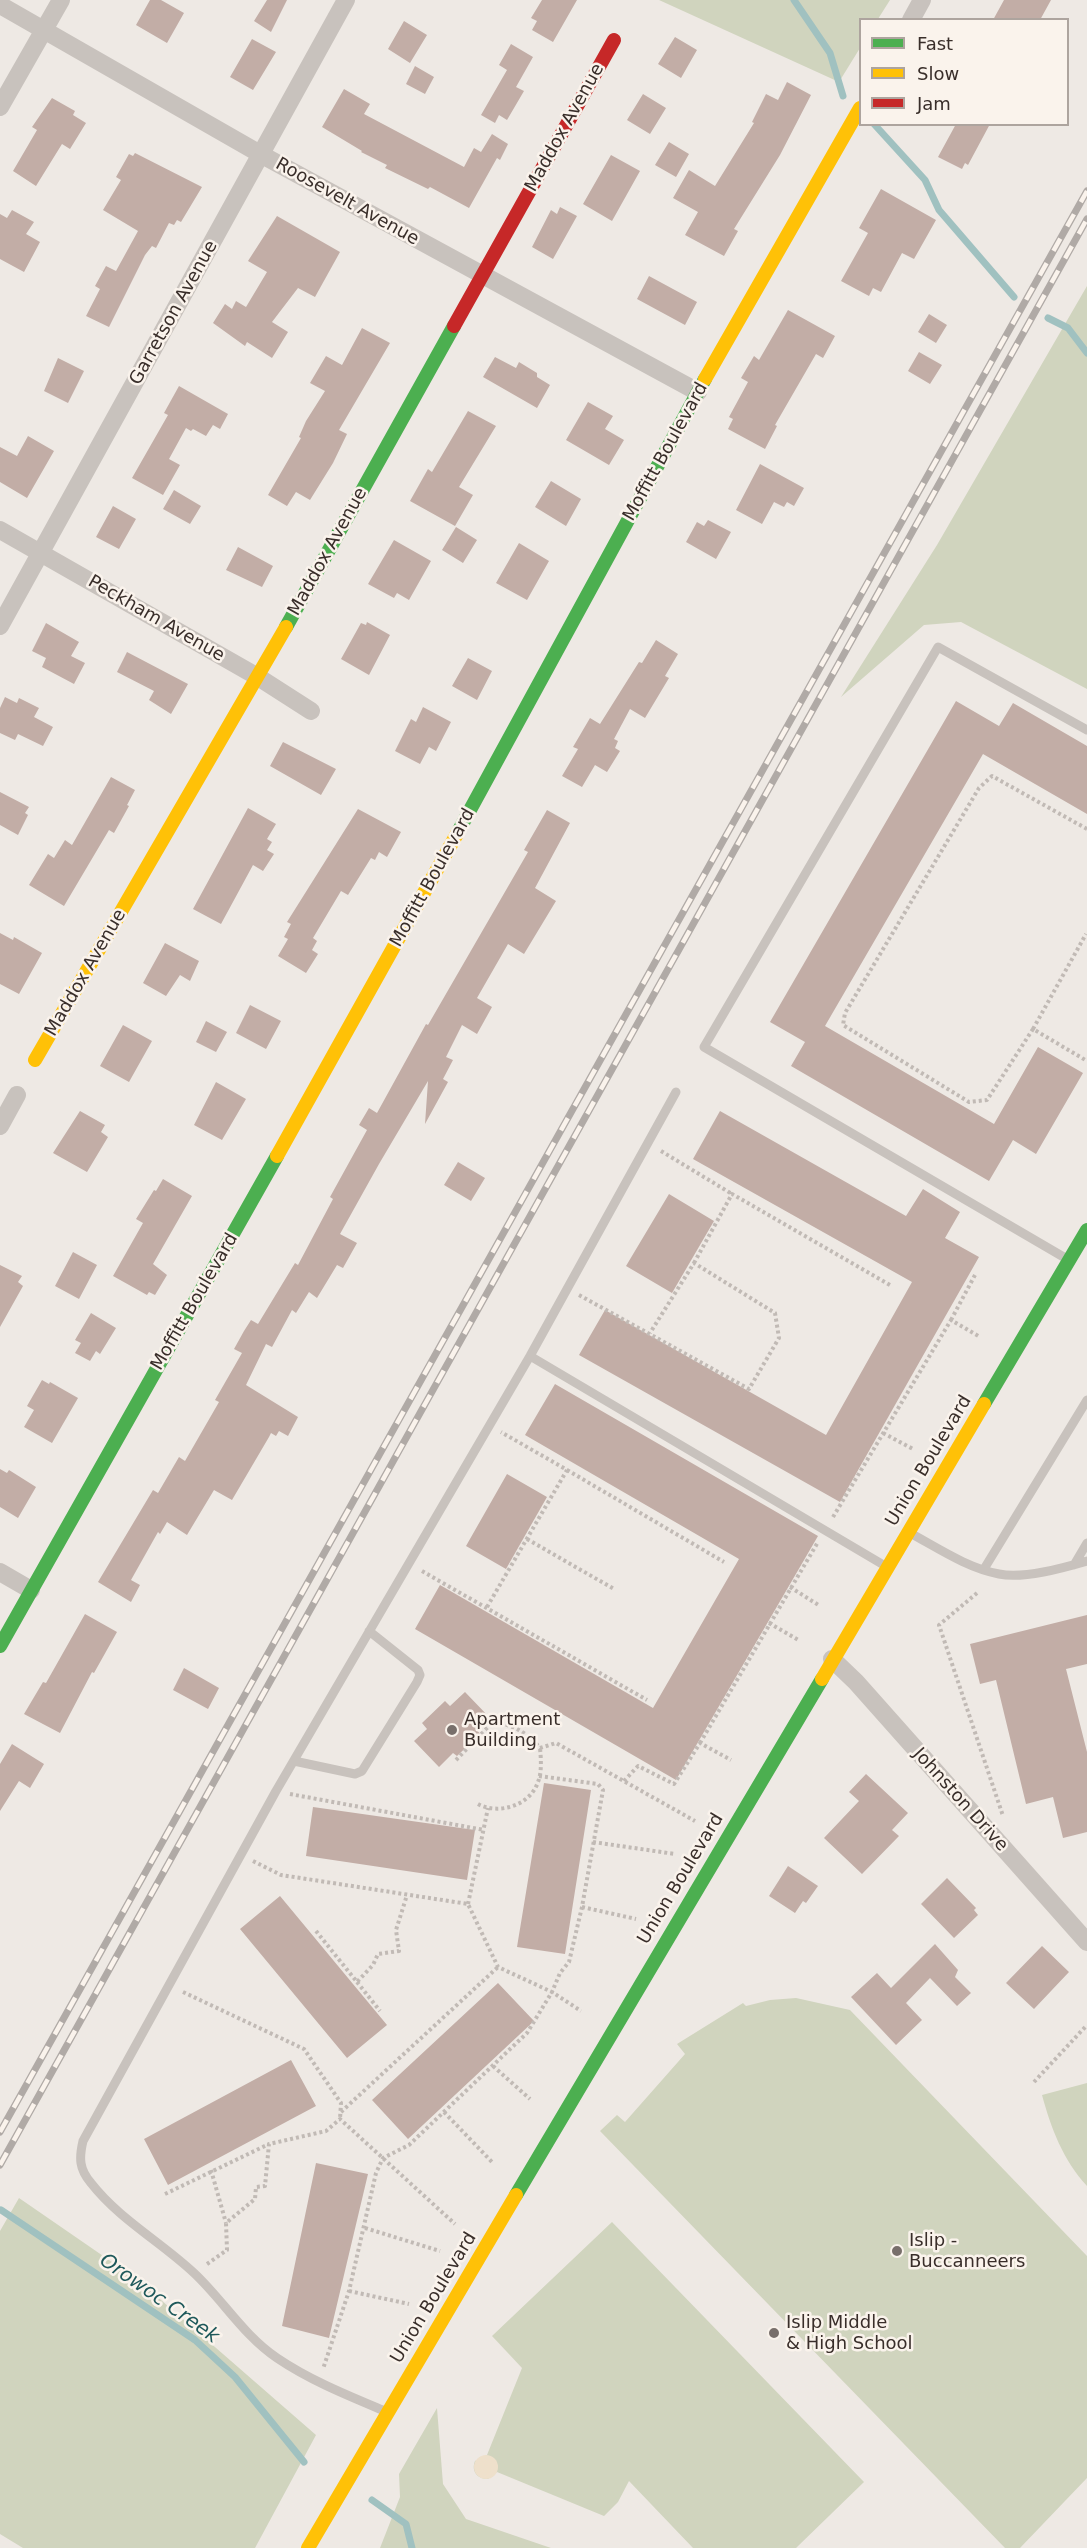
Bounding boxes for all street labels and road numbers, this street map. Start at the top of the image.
street label: Maddox Avenue [521,60,609,196]
street label: Roosevelt Avenue [272,154,422,250]
street label: Garretson Avenue [125,237,223,389]
street label: Moffitt Boulevard [619,379,713,525]
street label: Maddox Avenue [284,484,372,620]
street label: Peckham Avenue [84,571,228,667]
street label: Moffitt Boulevard [386,805,480,951]
street label: Maddox Avenue [41,906,131,1040]
street label: Moffitt Boulevard [147,1230,243,1374]
street label: Union Boulevard [881,1392,977,1530]
street label: Johnston Drive [908,1744,1012,1856]
street label: Union Boulevard [633,1810,729,1948]
street label: Union Boulevard [386,2229,482,2367]

